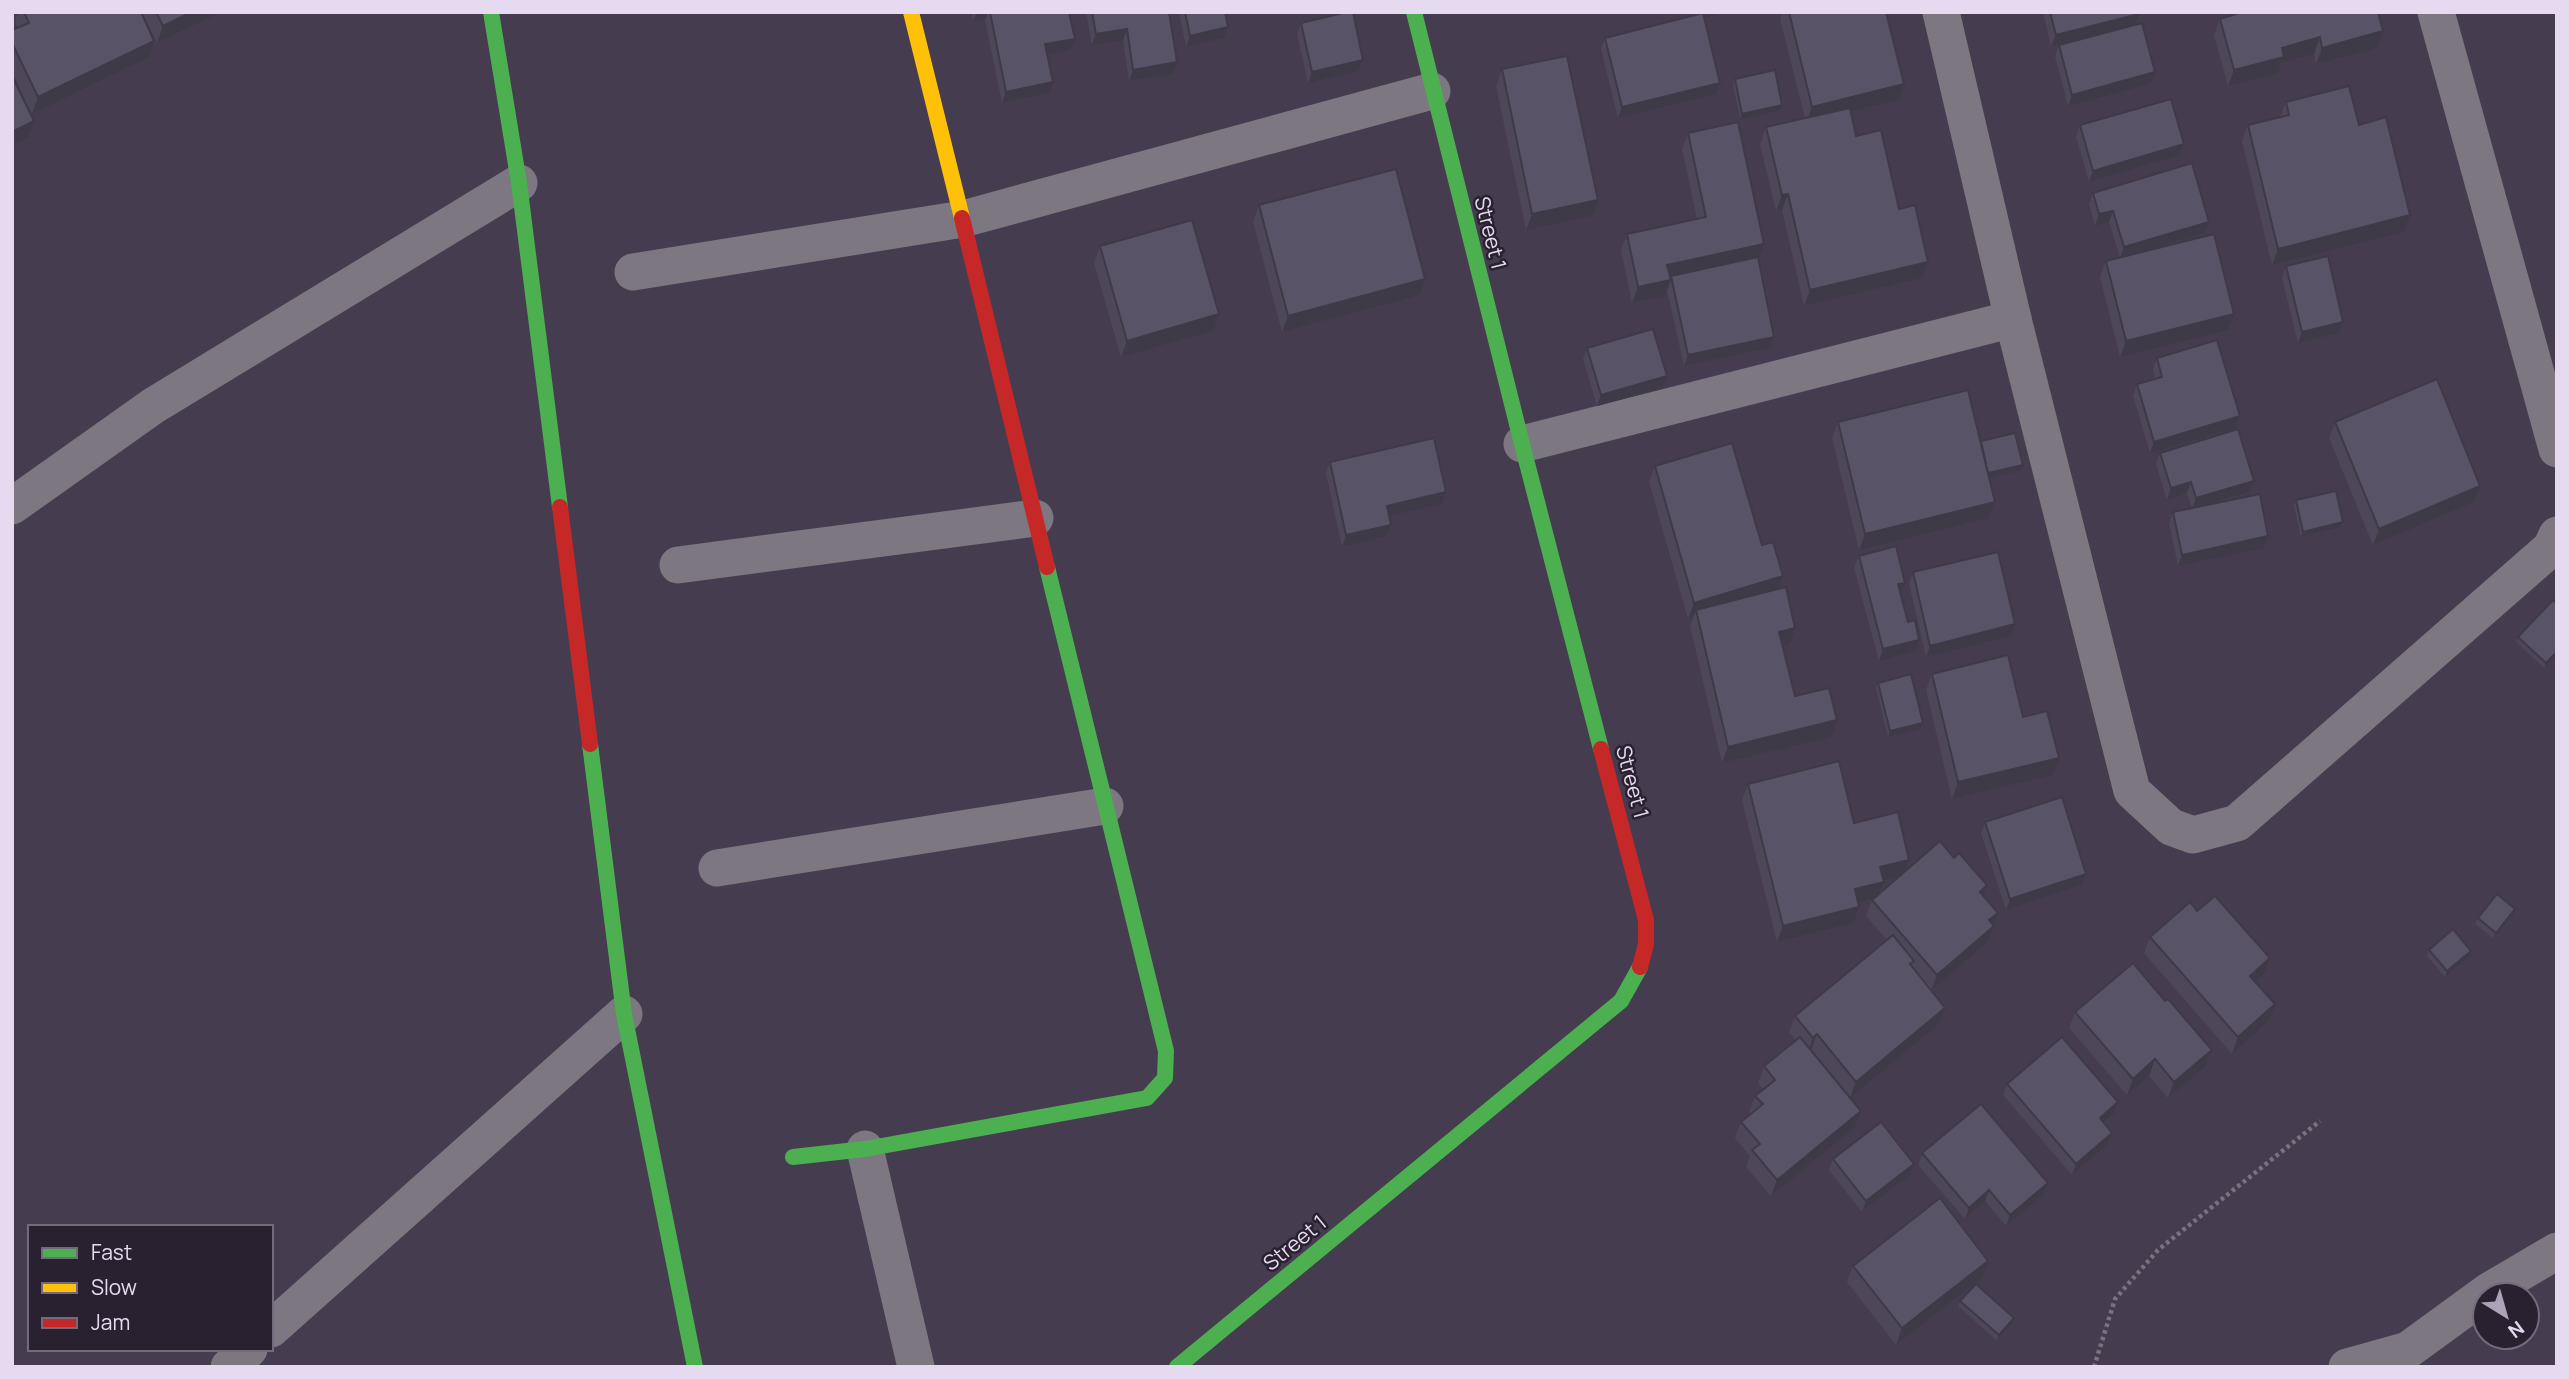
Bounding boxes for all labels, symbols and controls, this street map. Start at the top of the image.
street label: Street 1 [1468,193,1514,272]
street label: Street 1 [1610,742,1656,821]
street label: Street 1 [1257,1208,1332,1276]
legend [28,1225,273,1351]
text: Fast [91,1238,132,1266]
text: Slow [91,1273,137,1301]
north arrow [2471,1281,2541,1351]
text: Jam [91,1308,130,1336]
text: N [2503,1315,2530,1344]

